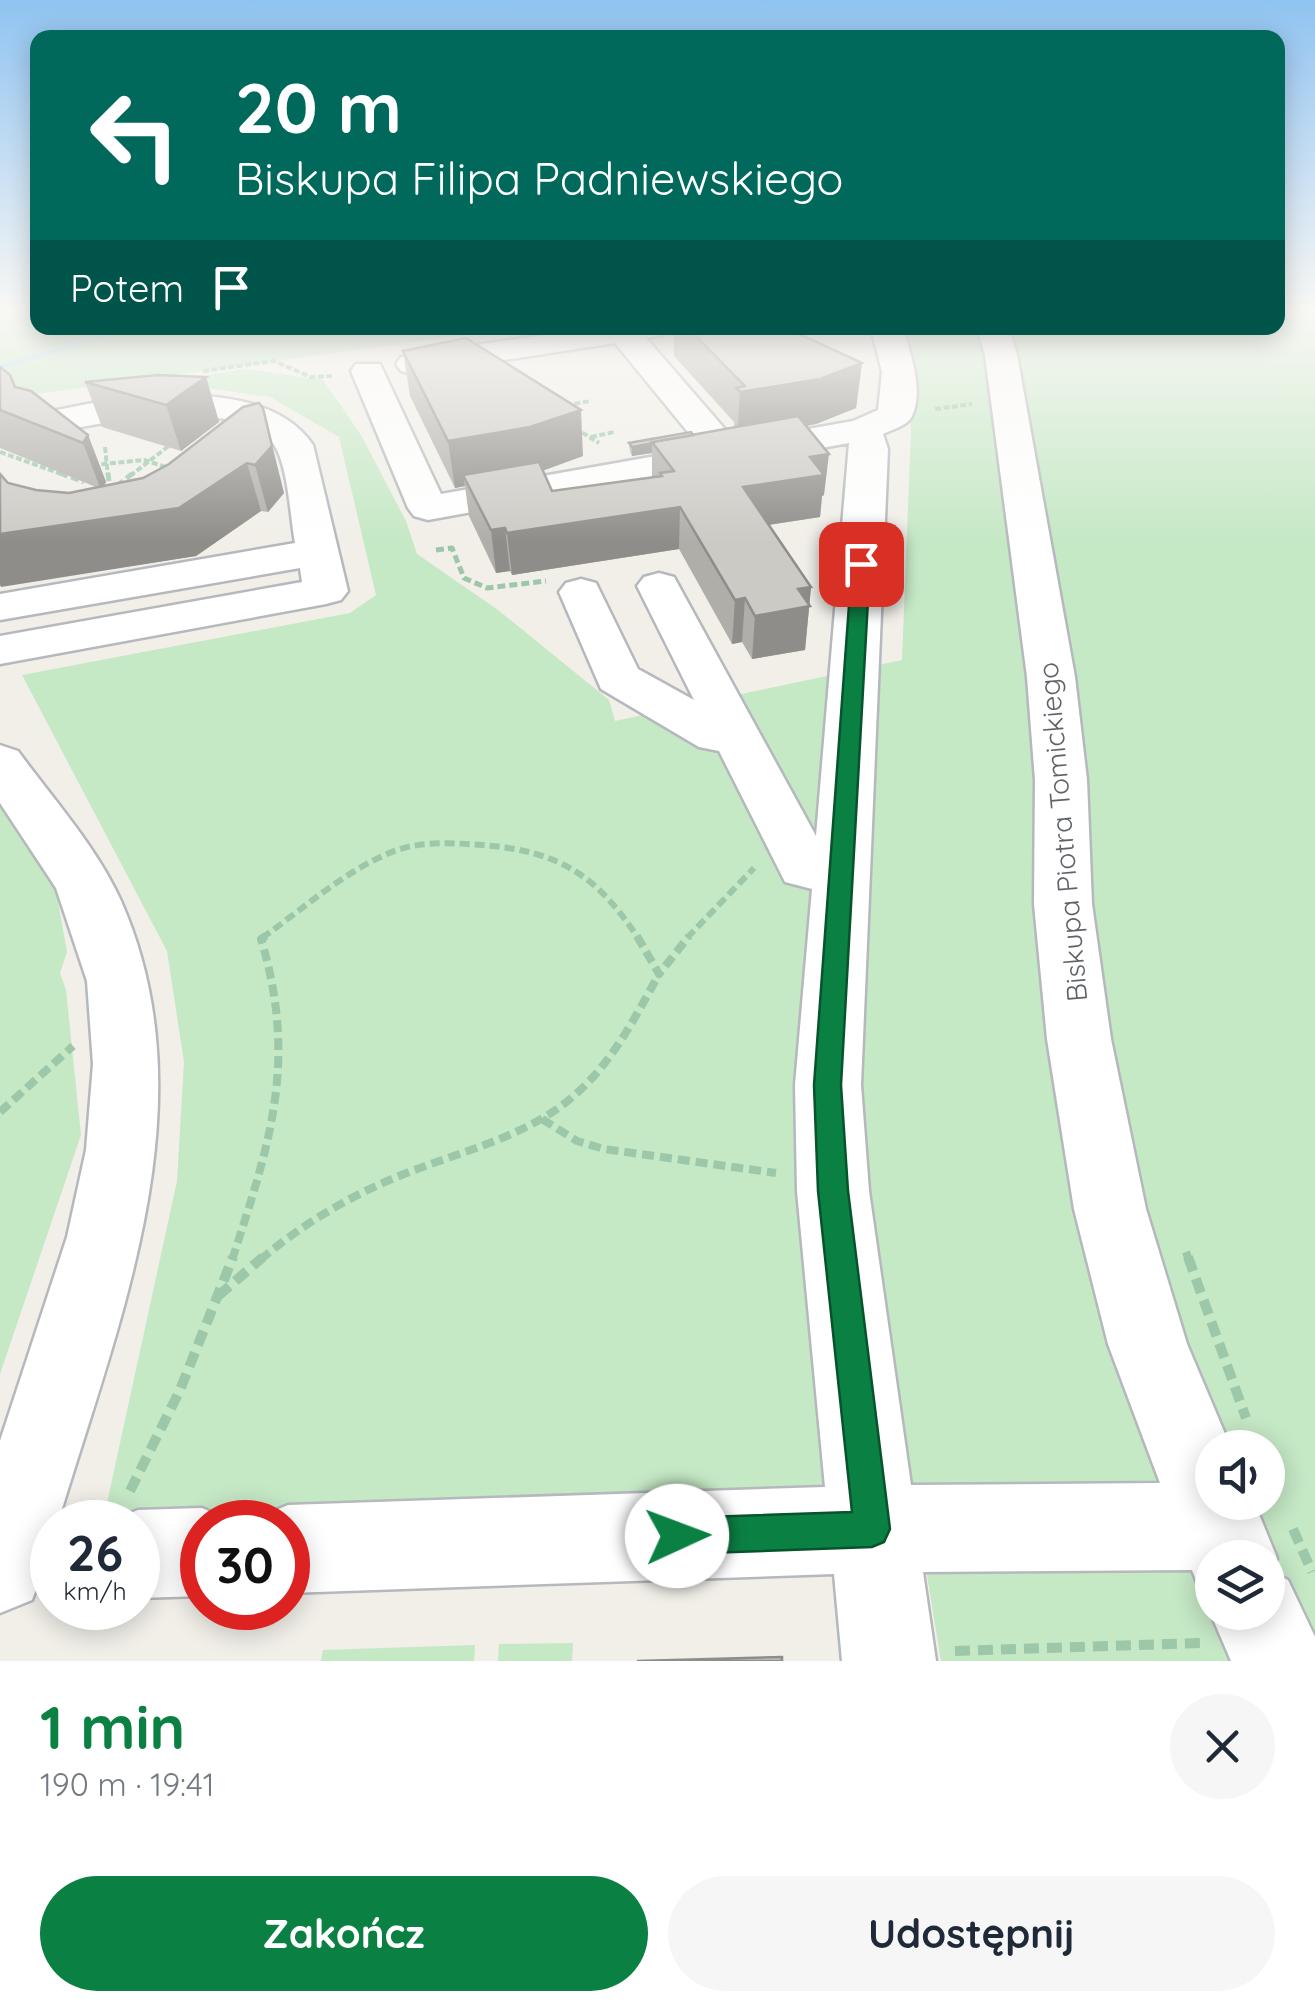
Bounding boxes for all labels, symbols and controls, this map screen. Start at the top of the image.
text: 20 m [235,63,402,151]
icon: left [70,70,200,200]
text: Biskupa Filipa Padniewskiego [235,150,843,206]
icon: arrive [204,260,259,315]
text: Potem [70,264,184,312]
pin [819,522,904,607]
icon: arrive [834,537,889,592]
street label: Biskupa Piotra Tomickiego [1030,661,1094,1003]
map controls [1195,1430,1285,1630]
button: sound [1195,1430,1285,1520]
position arrow [625,1484,729,1588]
speed limit sign: 30 [180,1500,310,1630]
text: 26 [67,1521,123,1584]
button: layers [1195,1540,1285,1630]
text: km/h [63,1575,127,1606]
text: 1 min [40,1689,185,1764]
button: close [1170,1694,1275,1799]
text: 190 m · 19:41 [40,1764,215,1804]
button: Zakończ [40,1876,648,1991]
button: Udostępnij [668,1876,1275,1991]

